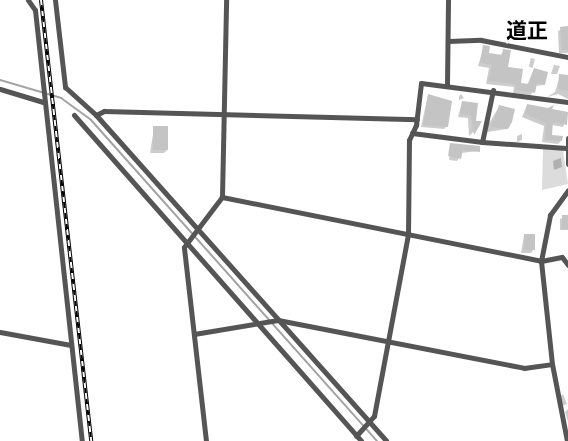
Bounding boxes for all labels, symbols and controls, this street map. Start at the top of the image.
district label: 道正 [506,18,548,44]

